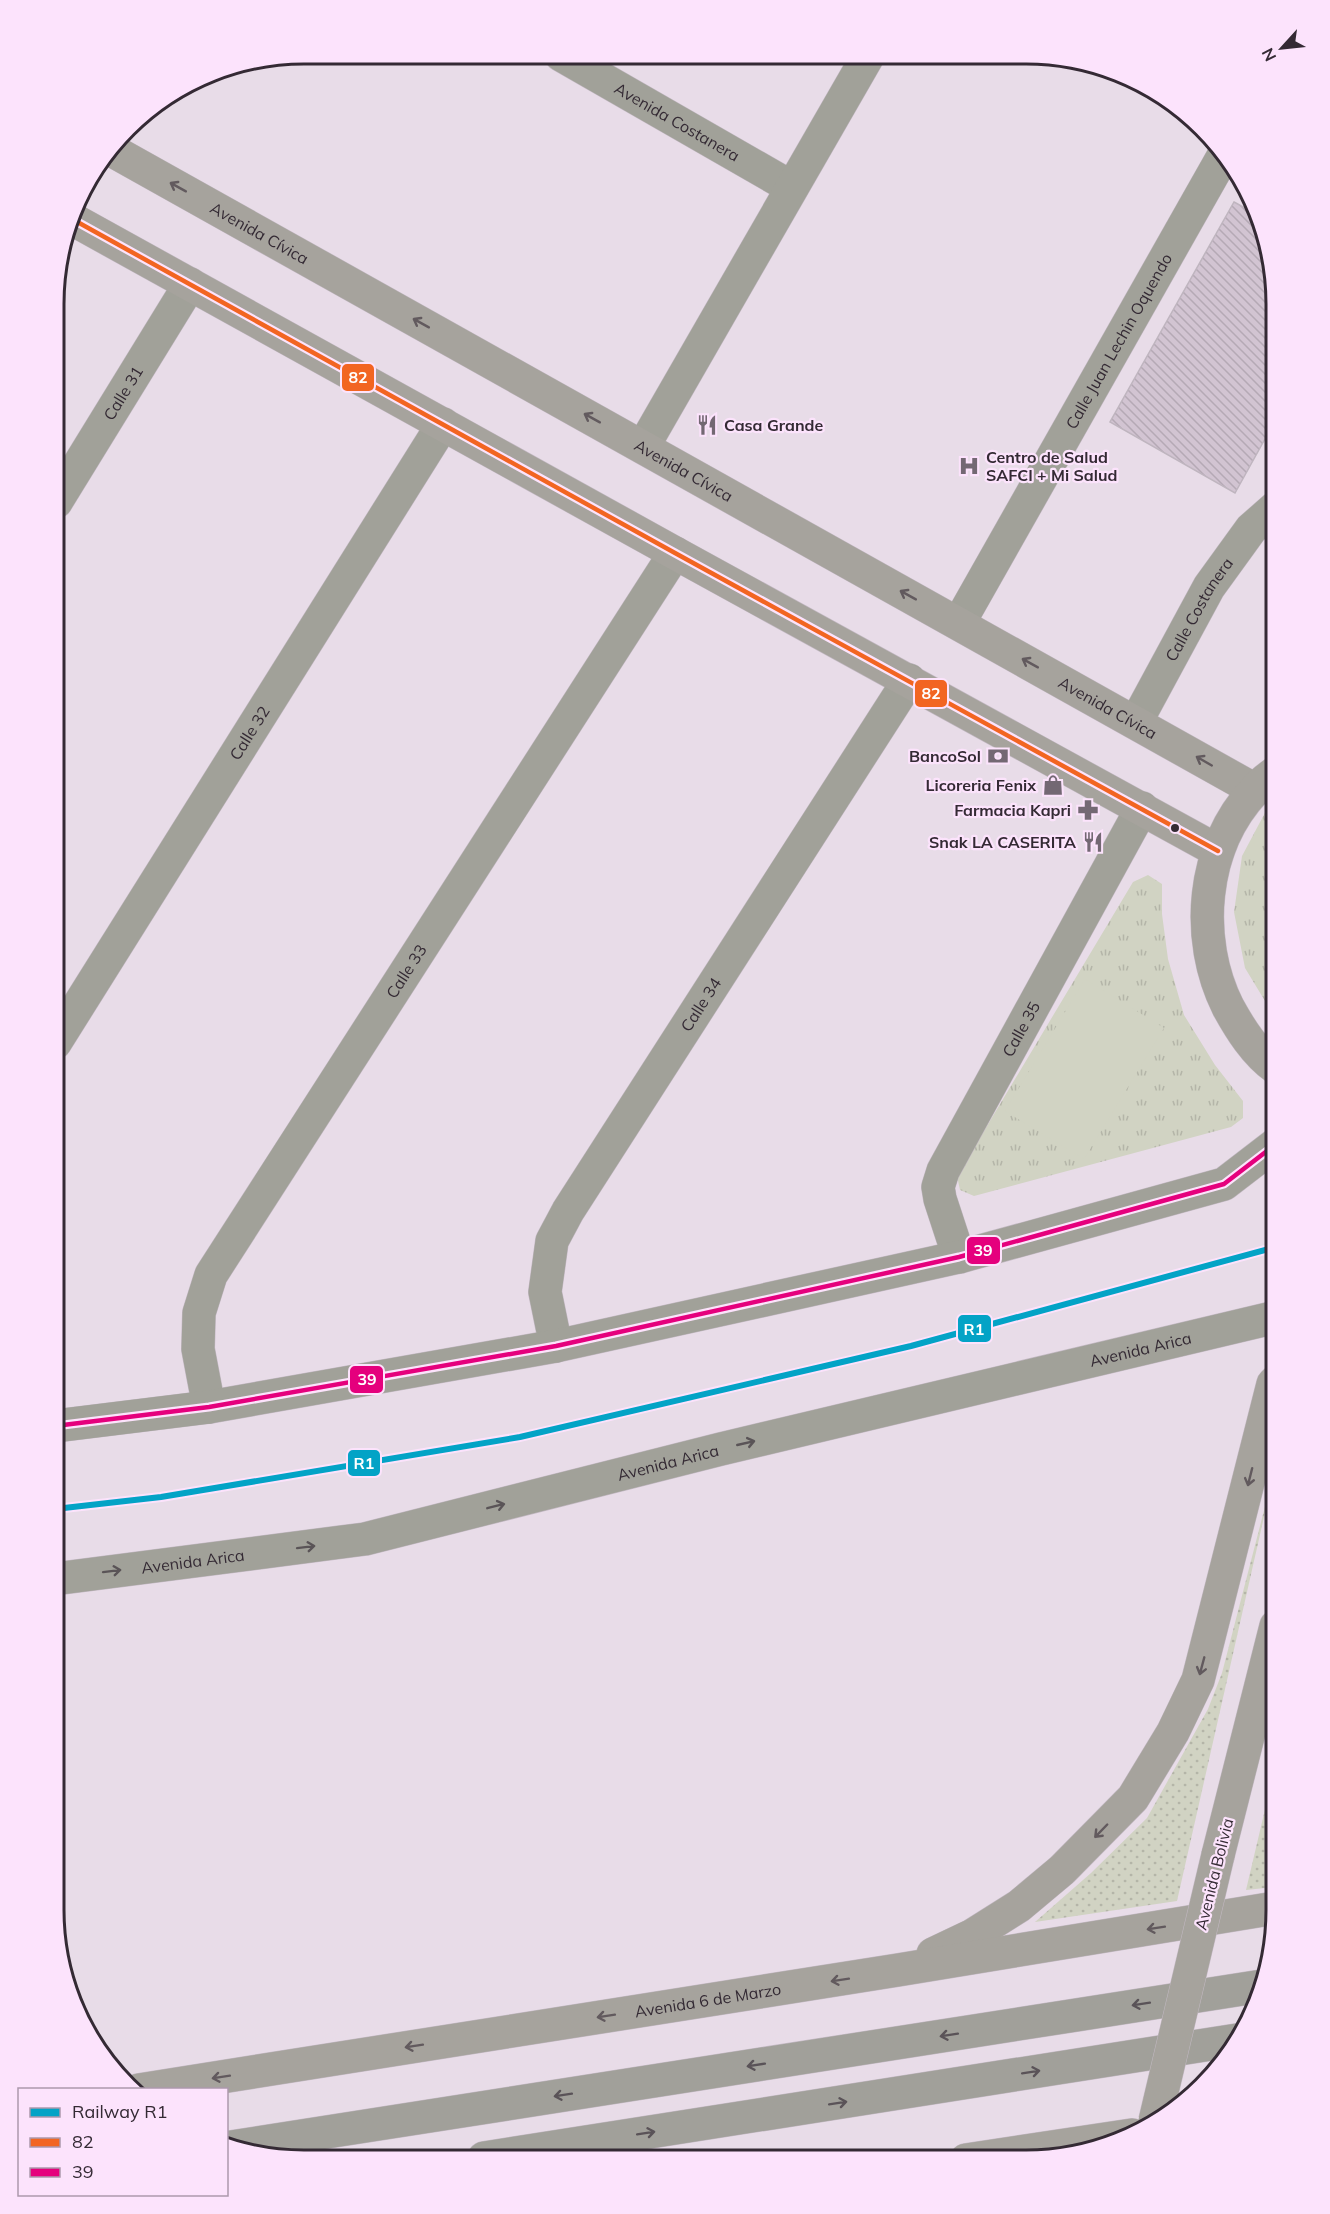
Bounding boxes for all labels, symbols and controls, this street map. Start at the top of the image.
north arrow [1252,18,1312,78]
text: N [1257,45,1280,65]
street label: Avenida Costanera [611,78,743,165]
one-way arrow [170,181,187,193]
street label: Avenida Cívica [207,198,312,269]
street label: Calle Juan Lechin Oquendo [1061,250,1176,432]
one-way arrow [413,317,431,328]
street label: Calle 31 [99,362,147,424]
line badge: 82 [341,363,375,392]
text: 82 [348,367,368,387]
one-way arrow [583,412,601,423]
restaurant icon: Casa Grande [695,413,719,437]
place label: Casa Grande [724,415,823,435]
street label: Avenida Cívica [631,435,736,506]
place label: Centro de Salud SAFCI + Mi Salud [986,447,1117,485]
hospital icon: Centro de Salud SAFCI + Mi Salud [957,454,981,478]
street label: Calle Costanera [1161,554,1237,665]
one-way arrow [900,589,917,601]
one-way arrow [1022,657,1039,669]
street label: Avenida Cívica [1055,672,1161,743]
line badge: 82 [914,679,948,708]
text: 82 [921,683,941,703]
street label: Calle 32 [225,702,274,764]
bank icon: BancoSol [986,744,1010,768]
place label: BancoSol [909,746,981,766]
one-way arrow [1196,755,1213,767]
shop icon: Licoreria Fenix [1041,773,1065,797]
place label: Licoreria Fenix [926,775,1036,795]
pharmacy icon: Farmacia Kapri [1076,798,1100,822]
place label: Farmacia Kapri [954,800,1071,820]
unlabelled marker [1169,822,1181,834]
restaurant icon: Snak LA CASERITA [1081,830,1105,854]
place label: Snak LA CASERITA [929,832,1076,852]
street label: Calle 33 [382,941,431,1002]
street label: Calle 34 [676,974,725,1035]
street label: Calle 35 [998,998,1044,1060]
line badge: 39 [966,1236,1001,1265]
text: 39 [973,1240,993,1260]
line badge: R1 [957,1314,992,1343]
text: R1 [964,1319,984,1339]
street label: Avenida Arica [1088,1327,1193,1371]
line badge: 39 [349,1365,384,1394]
text: 39 [357,1369,377,1389]
one-way arrow [737,1436,756,1448]
street label: Avenida Arica [615,1440,721,1485]
line badge: R1 [347,1449,381,1477]
text: R1 [354,1453,374,1473]
one-way arrow [1243,1467,1255,1486]
one-way arrow [486,1499,505,1511]
one-way arrow [295,1541,315,1552]
street label: Avenida Arica [140,1545,246,1578]
one-way arrow [102,1566,122,1577]
one-way arrow [1196,1656,1207,1675]
street label: Avenida Bolivia [1190,1816,1238,1932]
one-way arrow [1093,1823,1108,1838]
one-way arrow [1146,1923,1166,1934]
one-way arrow [831,1974,851,1985]
street label: Avenida 6 de Marzo [633,1979,783,2021]
one-way arrow [1132,1999,1152,2010]
one-way arrow [597,2011,617,2022]
one-way arrow [939,2029,959,2040]
one-way arrow [404,2041,424,2052]
one-way arrow [747,2059,767,2070]
one-way arrow [1021,2067,1040,2078]
one-way arrow [212,2071,231,2082]
legend [18,2088,228,2196]
one-way arrow [554,2089,574,2100]
one-way arrow [828,2097,848,2108]
text: Railway R1 [72,2100,167,2123]
one-way arrow [635,2127,655,2138]
text: 82 [72,2130,94,2153]
text: 39 [72,2160,94,2183]

